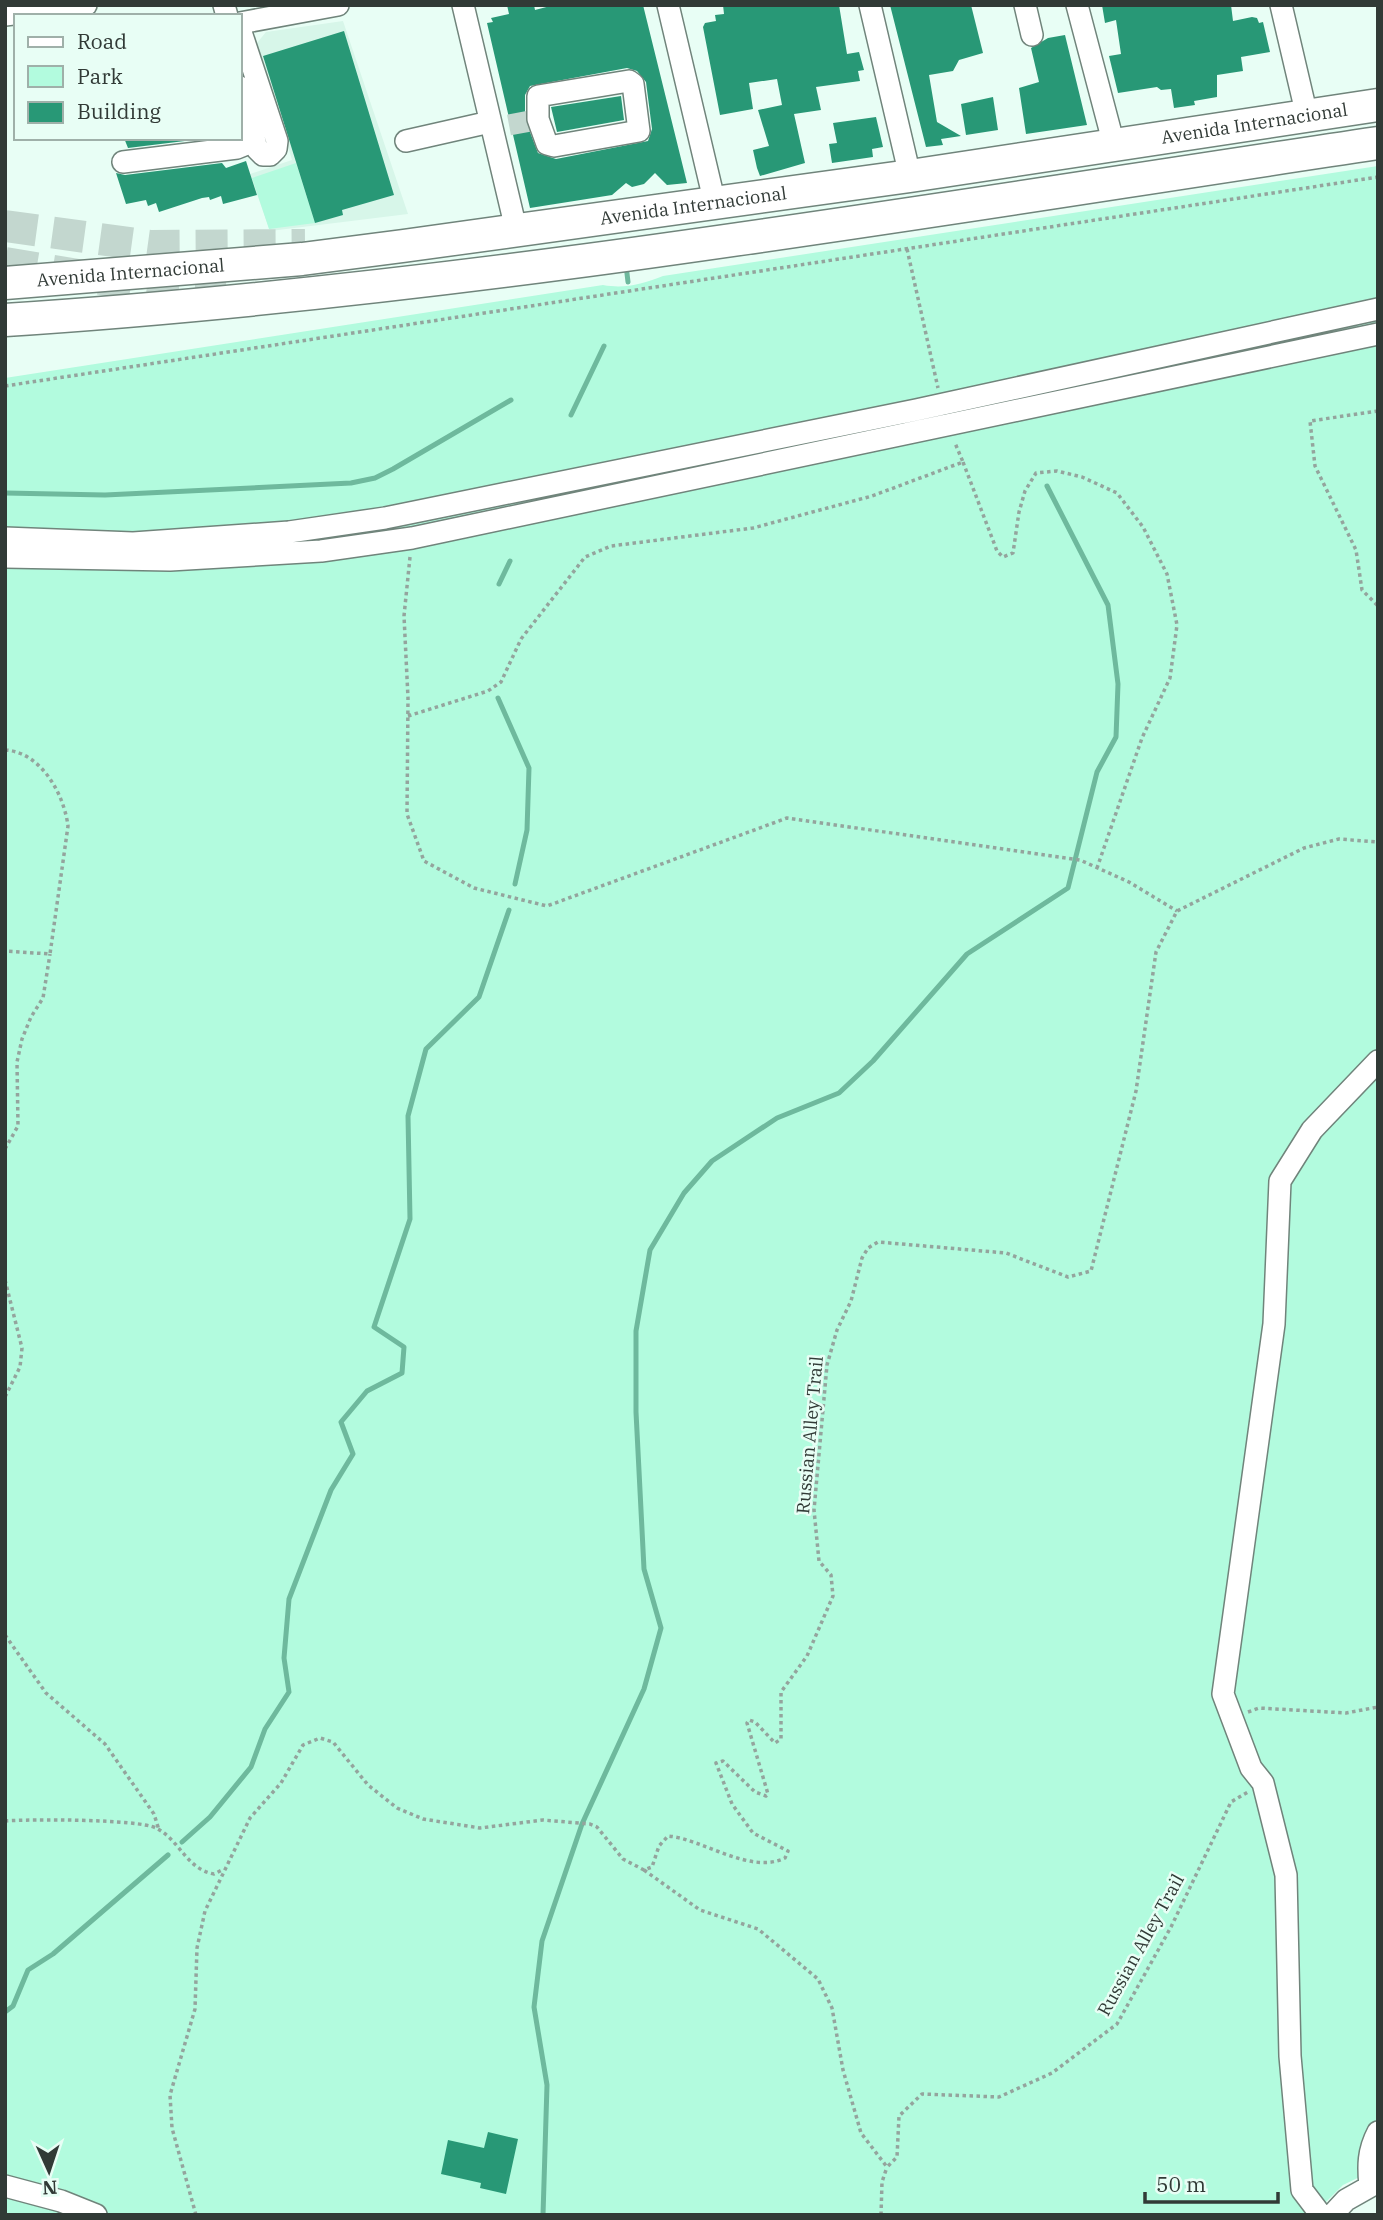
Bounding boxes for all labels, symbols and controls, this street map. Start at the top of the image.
legend [14,14,242,140]
text: Road [77,27,127,55]
text: Park [77,62,124,90]
text: Building [77,97,162,125]
street label: Avenida Internacional [1160,98,1349,149]
street label: Avenida Internacional [599,181,788,230]
street label: Avenida Internacional [36,253,225,291]
street label: Russian Alley Trail [791,1355,828,1515]
street label: Russian Alley Trail [1092,1870,1189,2020]
north arrow [14,2136,84,2206]
scale bar [1145,2160,1278,2204]
text: 50 m [1156,2170,1206,2198]
text: N [42,2176,58,2200]

